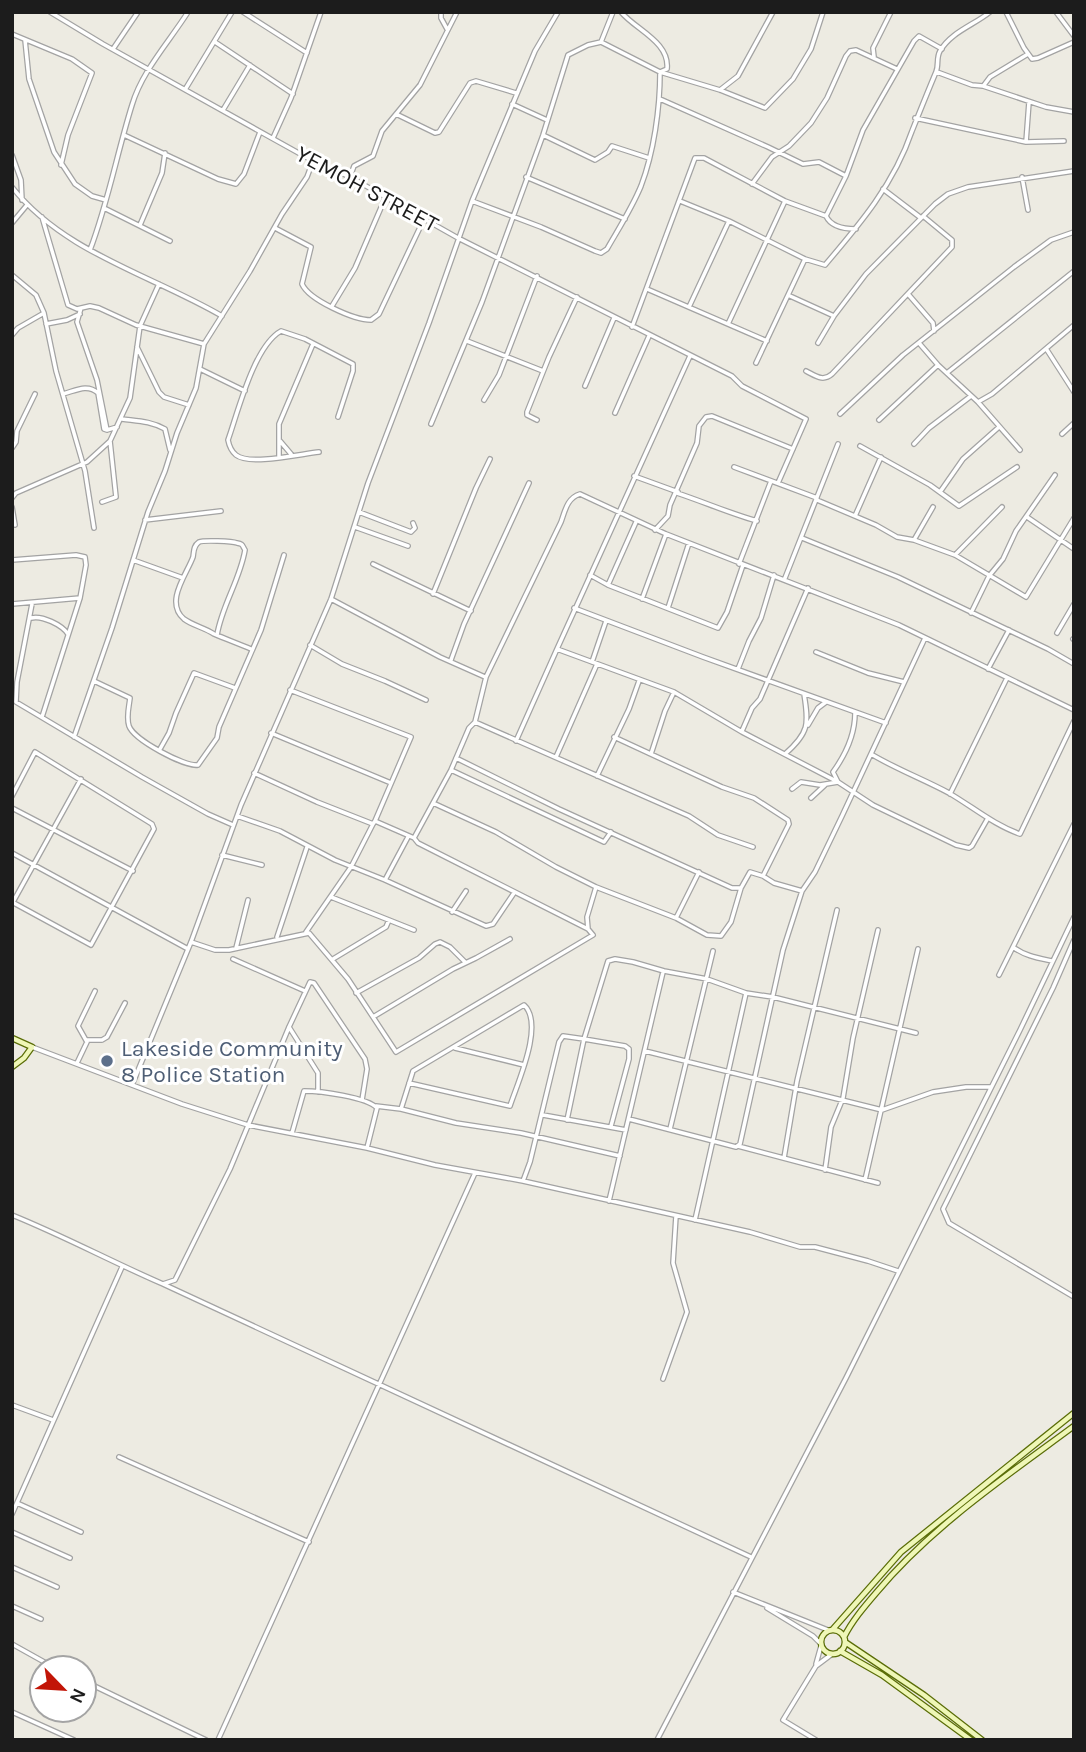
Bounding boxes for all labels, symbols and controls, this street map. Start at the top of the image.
street label: YEMOH STREET [291,140,443,238]
place label: Lakeside Community 8 Police Station [121,1035,343,1088]
marker: Lakeside Community 8 Police Station [99,1053,115,1069]
north arrow [28,1654,98,1724]
text: N [65,1685,90,1707]

